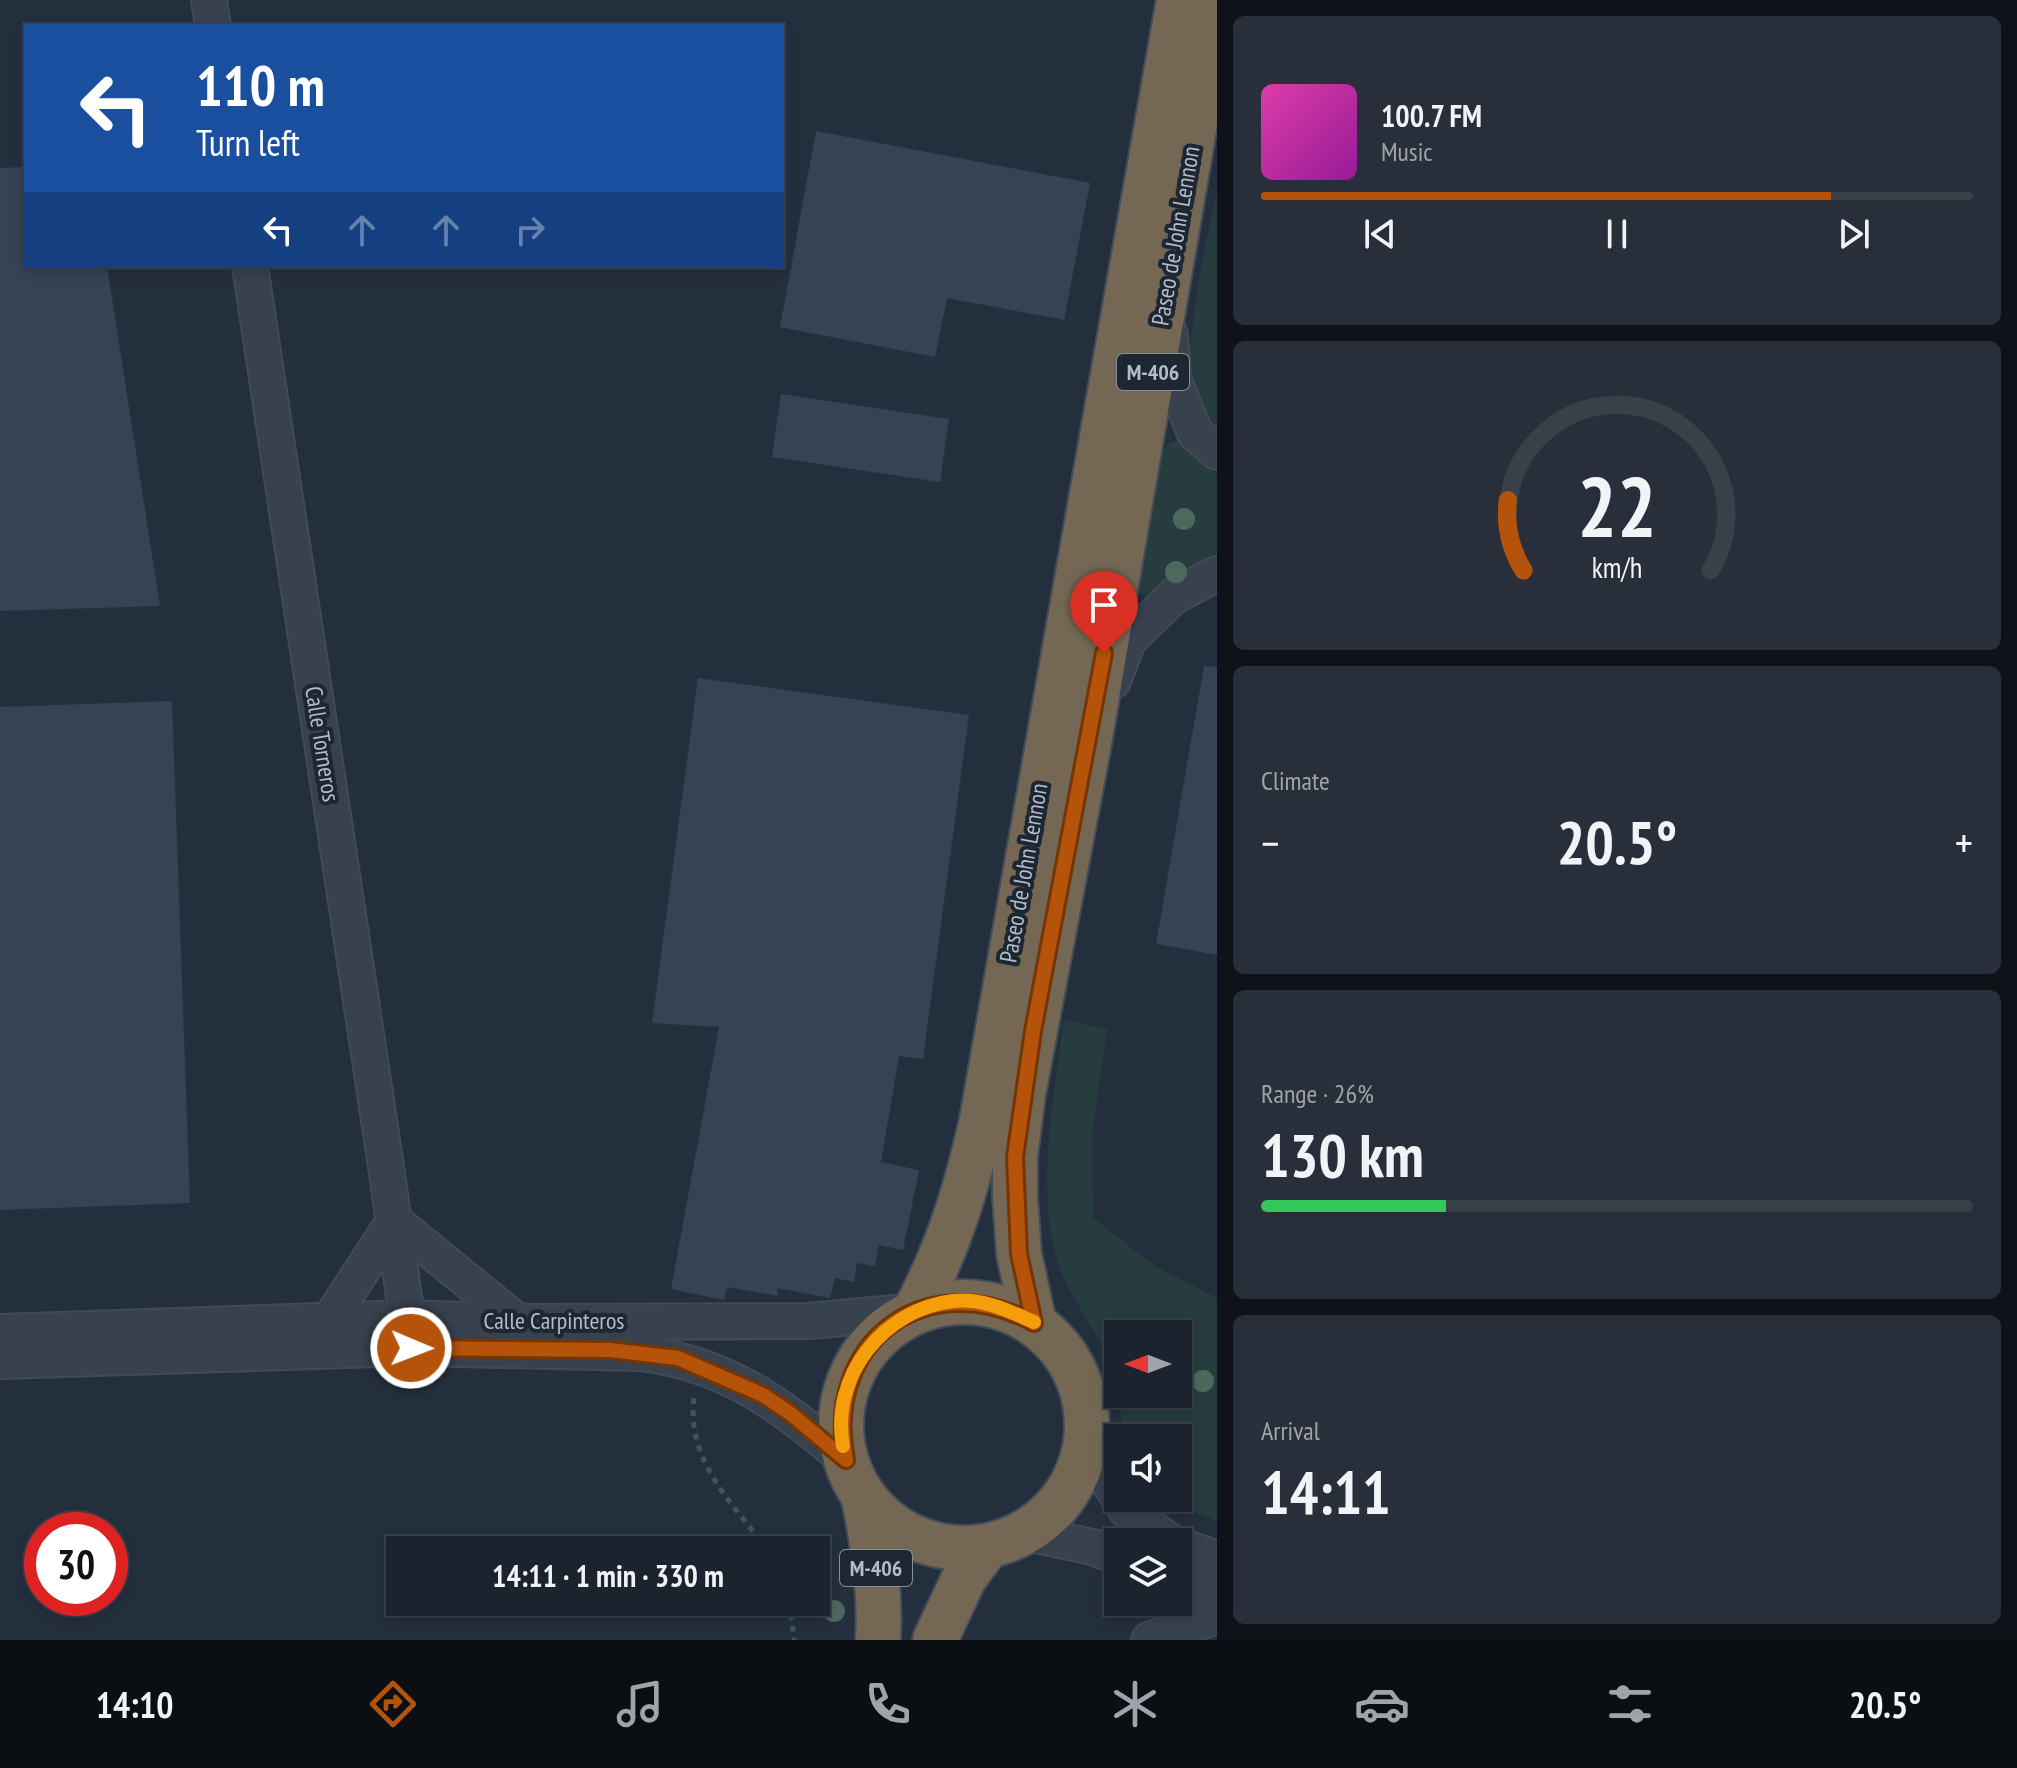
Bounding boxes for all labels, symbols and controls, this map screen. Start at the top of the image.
text: 110 m [196,49,325,121]
icon: left [64,56,168,160]
text: 100.7 FM [1381,96,1482,135]
text: Turn left [196,119,300,166]
text: Music [1381,135,1433,168]
street label: Paseo de John Lennon [1144,144,1207,328]
icon: left [256,208,300,252]
icon: ahead [340,208,384,252]
icon: ahead [424,208,468,252]
icon: right [508,208,552,252]
icon: previous [1358,212,1402,256]
icon: pause [1595,212,1639,256]
icon: next [1832,212,1876,256]
road number: M-406 [1117,354,1189,390]
text: 22 [1577,452,1657,560]
text: km/h [1592,549,1642,586]
pin [1070,571,1138,653]
icon: arrive [1082,583,1126,627]
street label: Calle Torneros [298,684,347,804]
text: Climate [1261,764,1330,797]
street label: Paseo de John Lennon [992,781,1055,965]
text: 20.5° [1557,803,1677,881]
text: − [1261,814,1279,871]
text: + [1955,814,1973,871]
text: Range · 26% [1261,1077,1374,1110]
text: 130 km [1261,1116,1424,1194]
street label: Calle Carpinteros [484,1305,624,1336]
position arrow [369,1306,453,1390]
north arrow [1104,1320,1192,1408]
map controls [1104,1320,1192,1616]
text: Arrival [1261,1414,1320,1447]
button: sound [1104,1424,1192,1512]
text: 14:11 [1261,1453,1391,1531]
speed limit sign: 30 [24,1512,128,1616]
button: layers [1104,1528,1192,1616]
road number: M-406 [840,1550,912,1586]
text: 14:11 · 1 min · 330 m [492,1556,724,1595]
icon: directions [365,1676,421,1732]
icon: music [612,1676,668,1732]
icon: phone [860,1676,916,1732]
icon: climate [1107,1676,1163,1732]
icon: car [1354,1676,1410,1732]
icon: filters [1602,1676,1658,1732]
text: 14:10 [96,1681,174,1728]
text: 20.5° [1849,1681,1921,1728]

